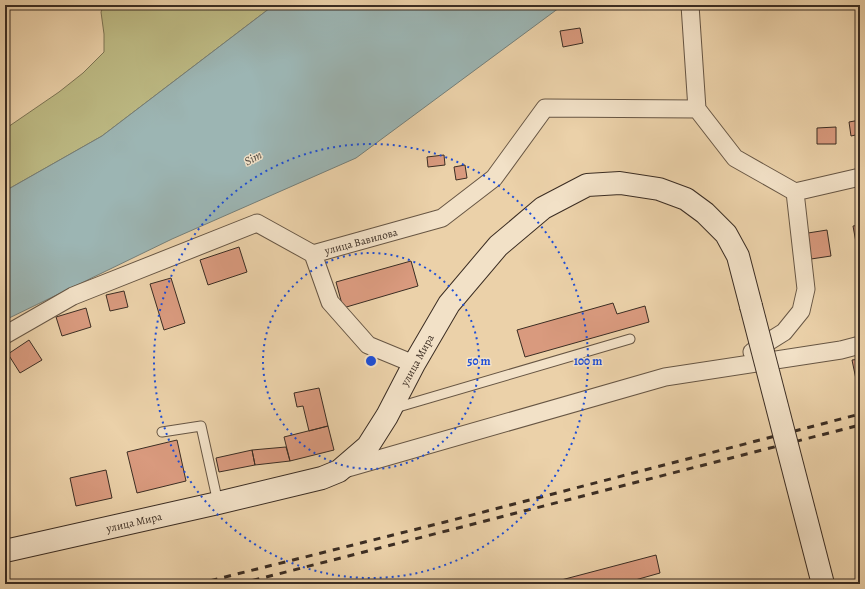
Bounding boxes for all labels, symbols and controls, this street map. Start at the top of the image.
water label: Sim [241,147,265,169]
street label: улица Вавилова [322,224,400,259]
street label: улица Мира [397,331,438,390]
text: 50 m [467,353,491,369]
text: 100 m [574,353,602,369]
centre of rings [364,354,378,368]
street label: улица Мира [104,509,164,536]

